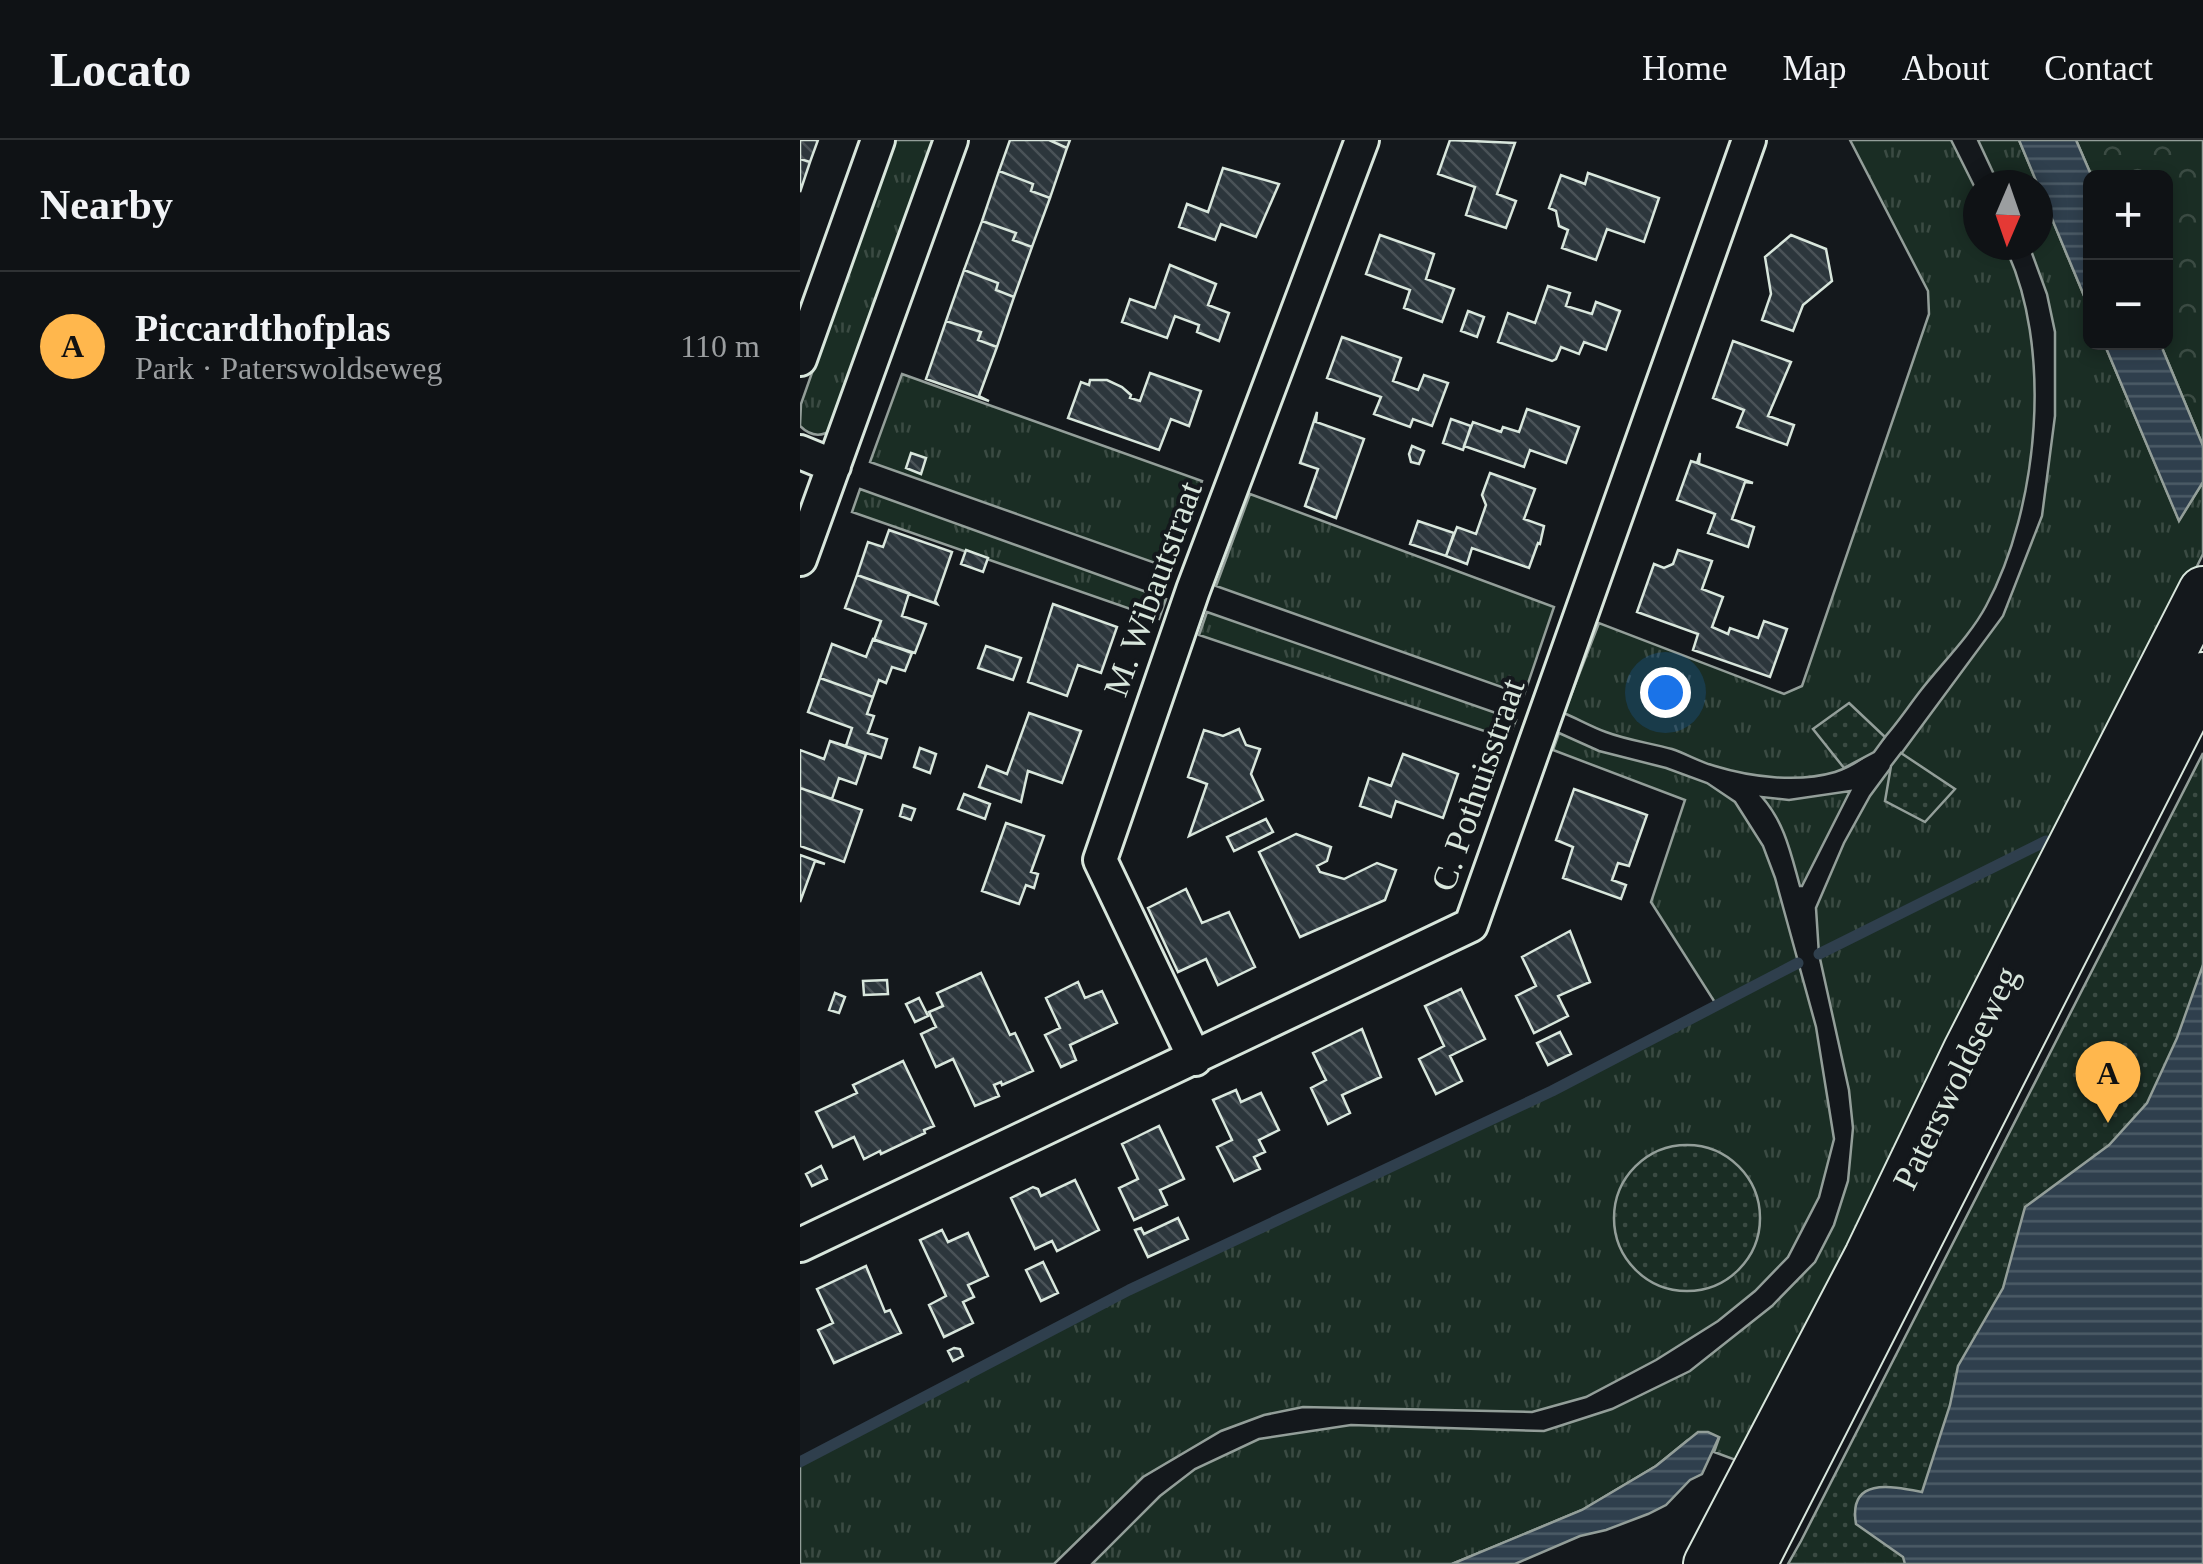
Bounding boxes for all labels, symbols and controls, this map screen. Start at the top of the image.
text: Locato [50,43,191,96]
text: Home [1642,49,1727,88]
text: Map [1782,49,1847,88]
text: About [1902,49,1989,88]
text: Contact [2044,49,2153,88]
north arrow [1963,170,2053,260]
map controls [2083,170,2173,350]
button: + [2083,170,2173,260]
text: Nearby [40,182,173,228]
button: − [2083,260,2173,350]
text: Piccardthofplas [135,307,390,349]
text: A [61,328,84,364]
text: 110 m [680,328,760,364]
text: Park · Paterswoldseweg [135,350,442,386]
street label: M. Wibautstraat [1096,476,1210,702]
your location [1640,667,1691,718]
street label: C. Pothuisstraat [1423,674,1533,896]
street label: Paterswoldseweg [1885,960,2027,1196]
pin: A [2076,1040,2140,1123]

